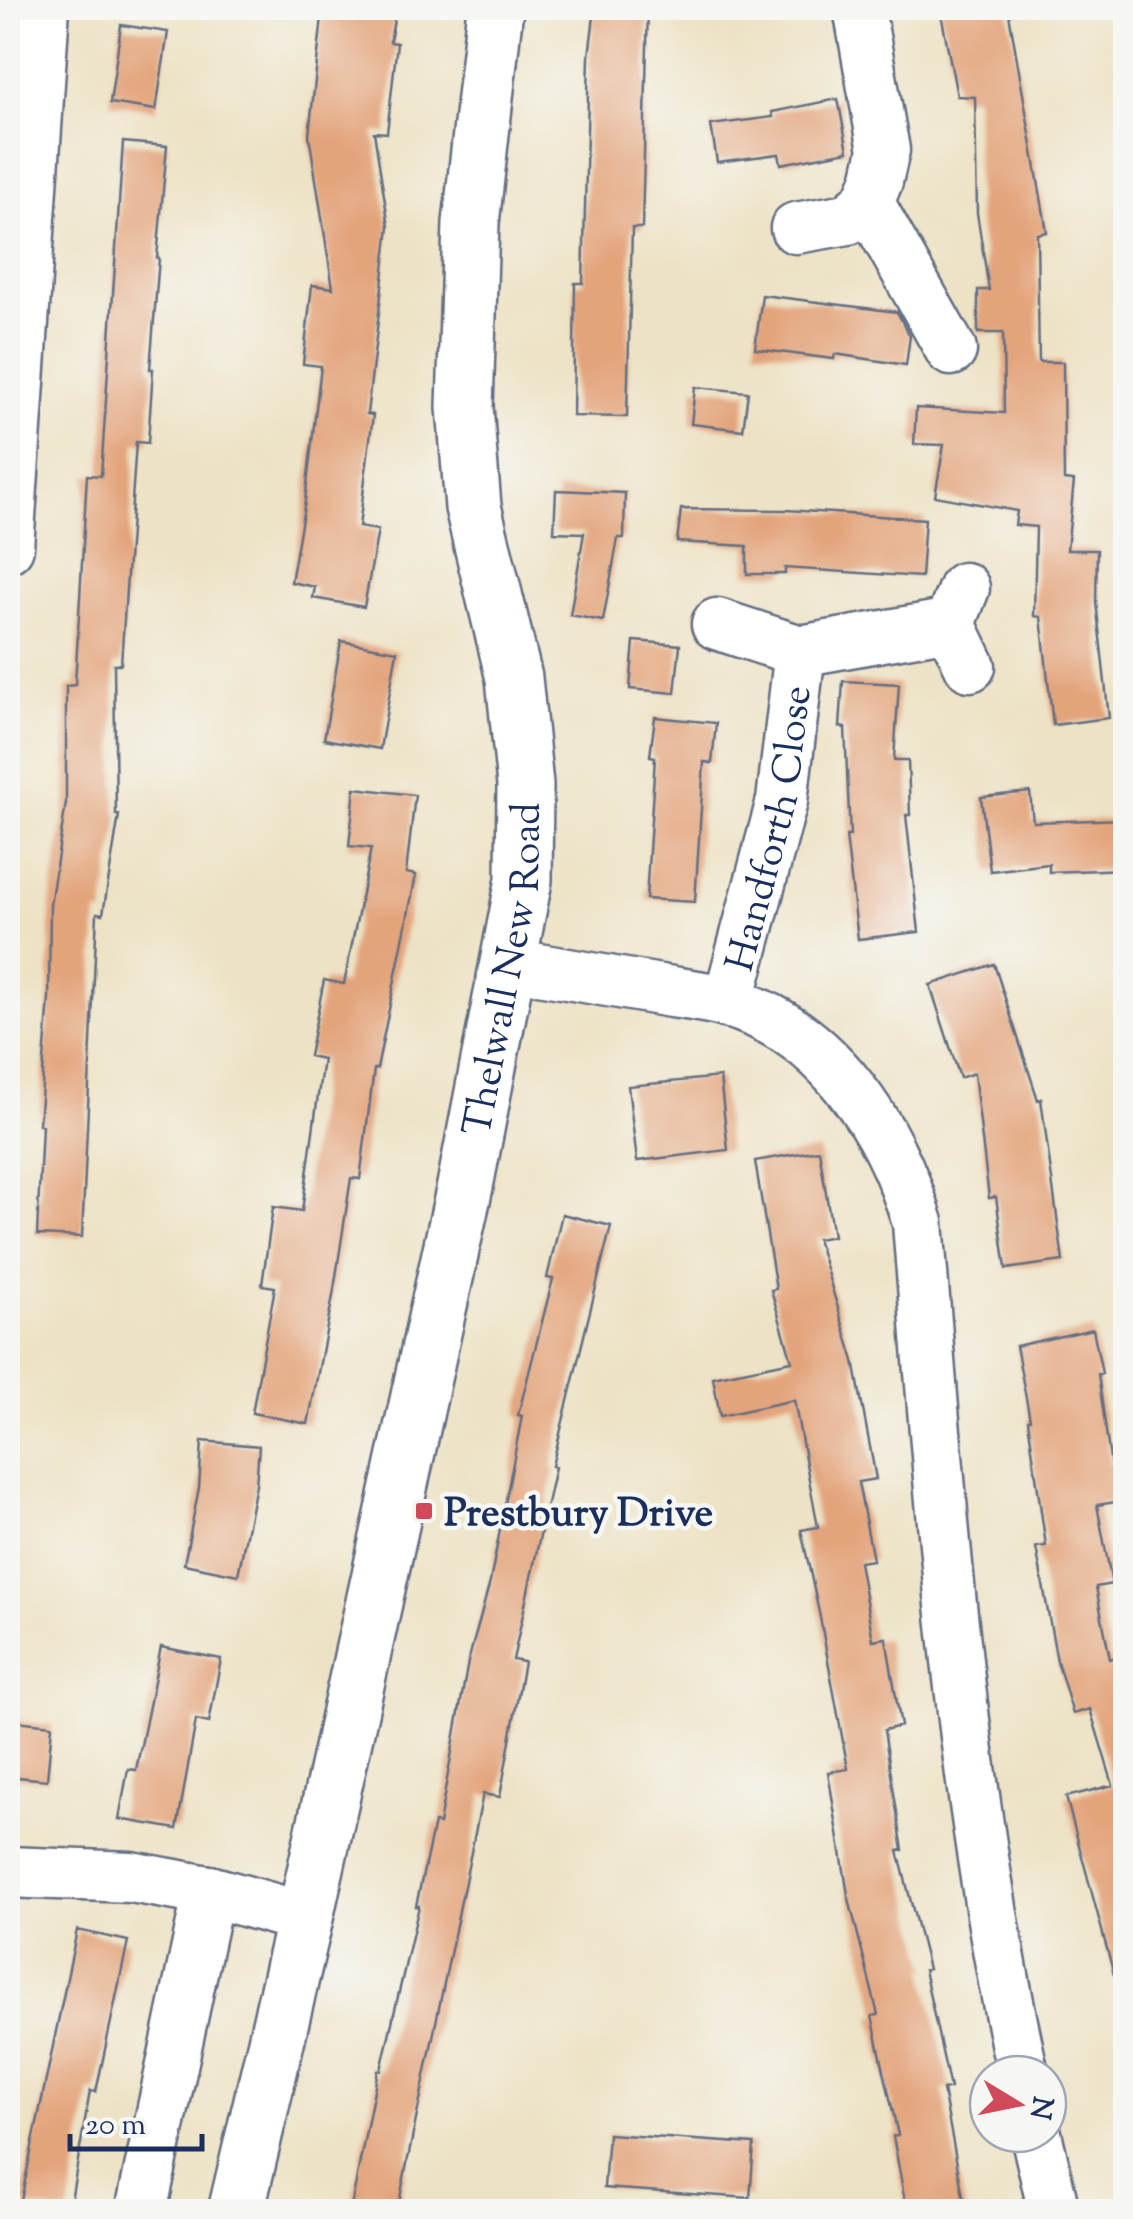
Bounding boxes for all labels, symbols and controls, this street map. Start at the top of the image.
street label: Handforth Close [714,683,829,978]
street label: Thelwall New Road [451,802,558,1141]
place label: Prestbury Drive [444,1487,713,1544]
marker: Prestbury Drive [413,1500,435,1522]
north arrow [968,2054,1068,2154]
scale bar [70,2089,202,2151]
text: N [1018,2093,1061,2122]
text: 20 m [85,2105,146,2148]

